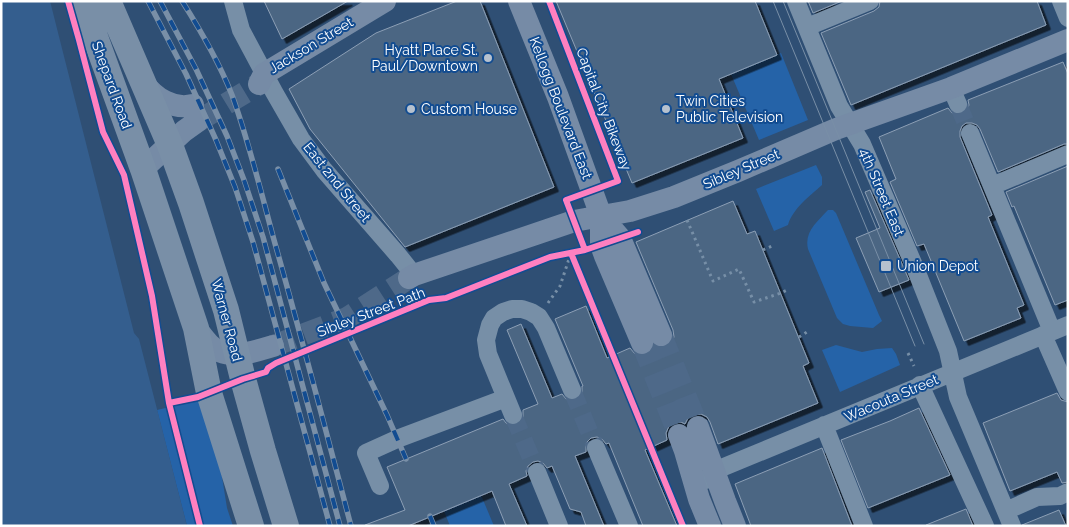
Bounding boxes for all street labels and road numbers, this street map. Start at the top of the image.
street label: Jackson Street [266,14,356,76]
street label: Kellogg Boulevard East [526,35,596,182]
street label: Shepard Road [89,39,135,131]
street label: Capital City Bikeway [573,45,635,173]
street label: East 2nd Street [300,139,374,225]
street label: Sibley Street [700,146,782,192]
street label: 4th Street East [856,146,908,239]
street label: Warner Road [208,277,246,363]
street label: Sibley Street Path [315,284,427,340]
street label: Wacouta Street [842,371,941,425]

